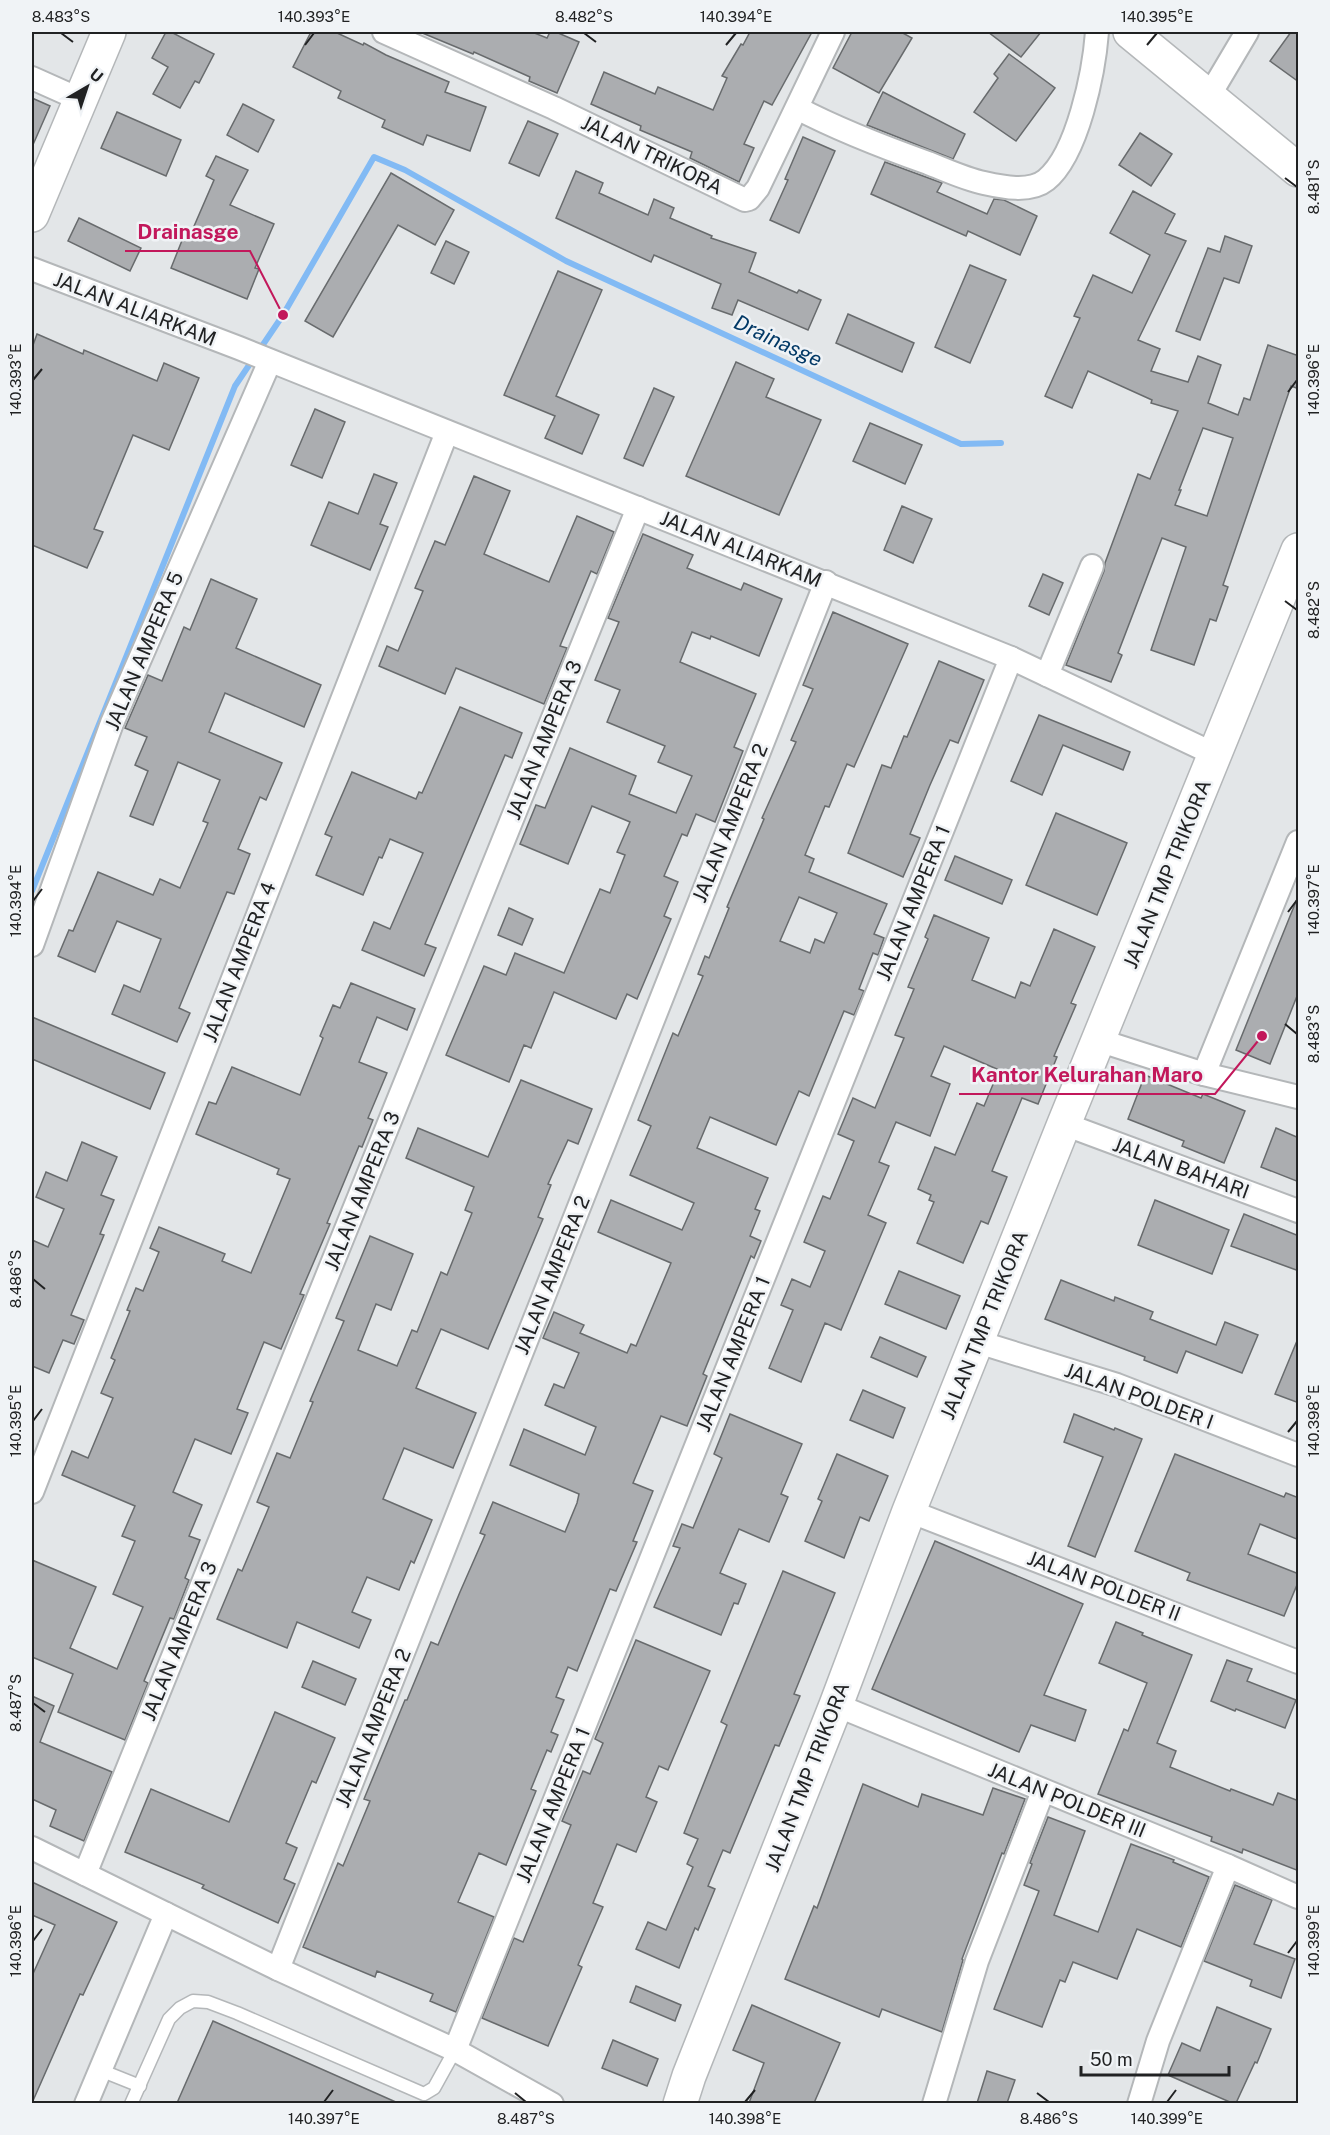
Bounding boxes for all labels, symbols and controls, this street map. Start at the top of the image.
text: 8.483°S [32,8,90,25]
text: 140.393°E [278,8,350,25]
text: 8.482°S [555,8,613,25]
text: 140.394°E [700,8,772,25]
text: 140.395°E [1121,8,1193,25]
north arrow [57,57,117,117]
text: U [86,65,107,87]
street label: JALAN TRIKORA [577,110,727,200]
text: 8.481°S [1305,159,1322,215]
callout: Drainasge [125,212,250,251]
text: Drainasge [137,219,239,244]
street label: JALAN ALIARKAM [50,267,220,351]
water label: Drainasge [730,309,826,372]
text: 140.393°E [7,344,24,416]
text: 140.396°E [1305,344,1322,416]
street label: JALAN ALIARKAM [657,506,825,592]
street label: JALAN AMPERA 5 [100,568,188,734]
text: 8.482°S [1305,581,1322,639]
street label: JALAN AMPERA 3 [501,657,587,823]
street label: JALAN AMPERA 2 [687,740,773,906]
street label: JALAN TMP TRIKORA [1118,776,1216,972]
street label: JALAN AMPERA 1 [871,822,955,984]
text: 140.397°E [1305,864,1322,936]
text: 140.394°E [7,865,24,937]
street label: JALAN AMPERA 4 [197,878,281,1046]
text: 8.483°S [1305,1005,1322,1063]
callout: Kantor Kelurahan Maro [959,1055,1215,1094]
text: Kantor Kelurahan Maro [971,1062,1203,1087]
street label: JALAN AMPERA 3 [319,1108,405,1274]
street label: JALAN BAHARI [1109,1132,1253,1204]
street label: JALAN AMPERA 2 [509,1192,595,1358]
street label: JALAN TMP TRIKORA [935,1227,1033,1423]
text: 8.486°S [7,1250,24,1308]
street label: JALAN AMPERA 1 [691,1273,775,1435]
street label: JALAN POLDER I [1061,1358,1217,1434]
text: 140.395°E [7,1385,24,1457]
text: 140.398°E [1305,1385,1322,1457]
street label: JALAN POLDER II [1024,1546,1184,1626]
street label: JALAN AMPERA 3 [136,1558,222,1724]
street label: JALAN AMPERA 2 [330,1645,416,1811]
text: 8.487°S [7,1674,24,1732]
street label: JALAN TMP TRIKORA [760,1679,854,1875]
street label: JALAN AMPERA 1 [511,1724,595,1886]
street label: JALAN POLDER III [985,1757,1149,1843]
text: 140.396°E [7,1905,24,1977]
text: 140.399°E [1305,1905,1322,1977]
scale bar [1081,2039,1230,2077]
text: 50 m [1090,2049,1133,2070]
text: 140.397°E [288,2110,360,2127]
text: 8.487°S [497,2110,555,2127]
text: 140.398°E [709,2110,781,2127]
text: 8.486°S [1020,2110,1078,2127]
text: 140.399°E [1131,2110,1203,2127]

